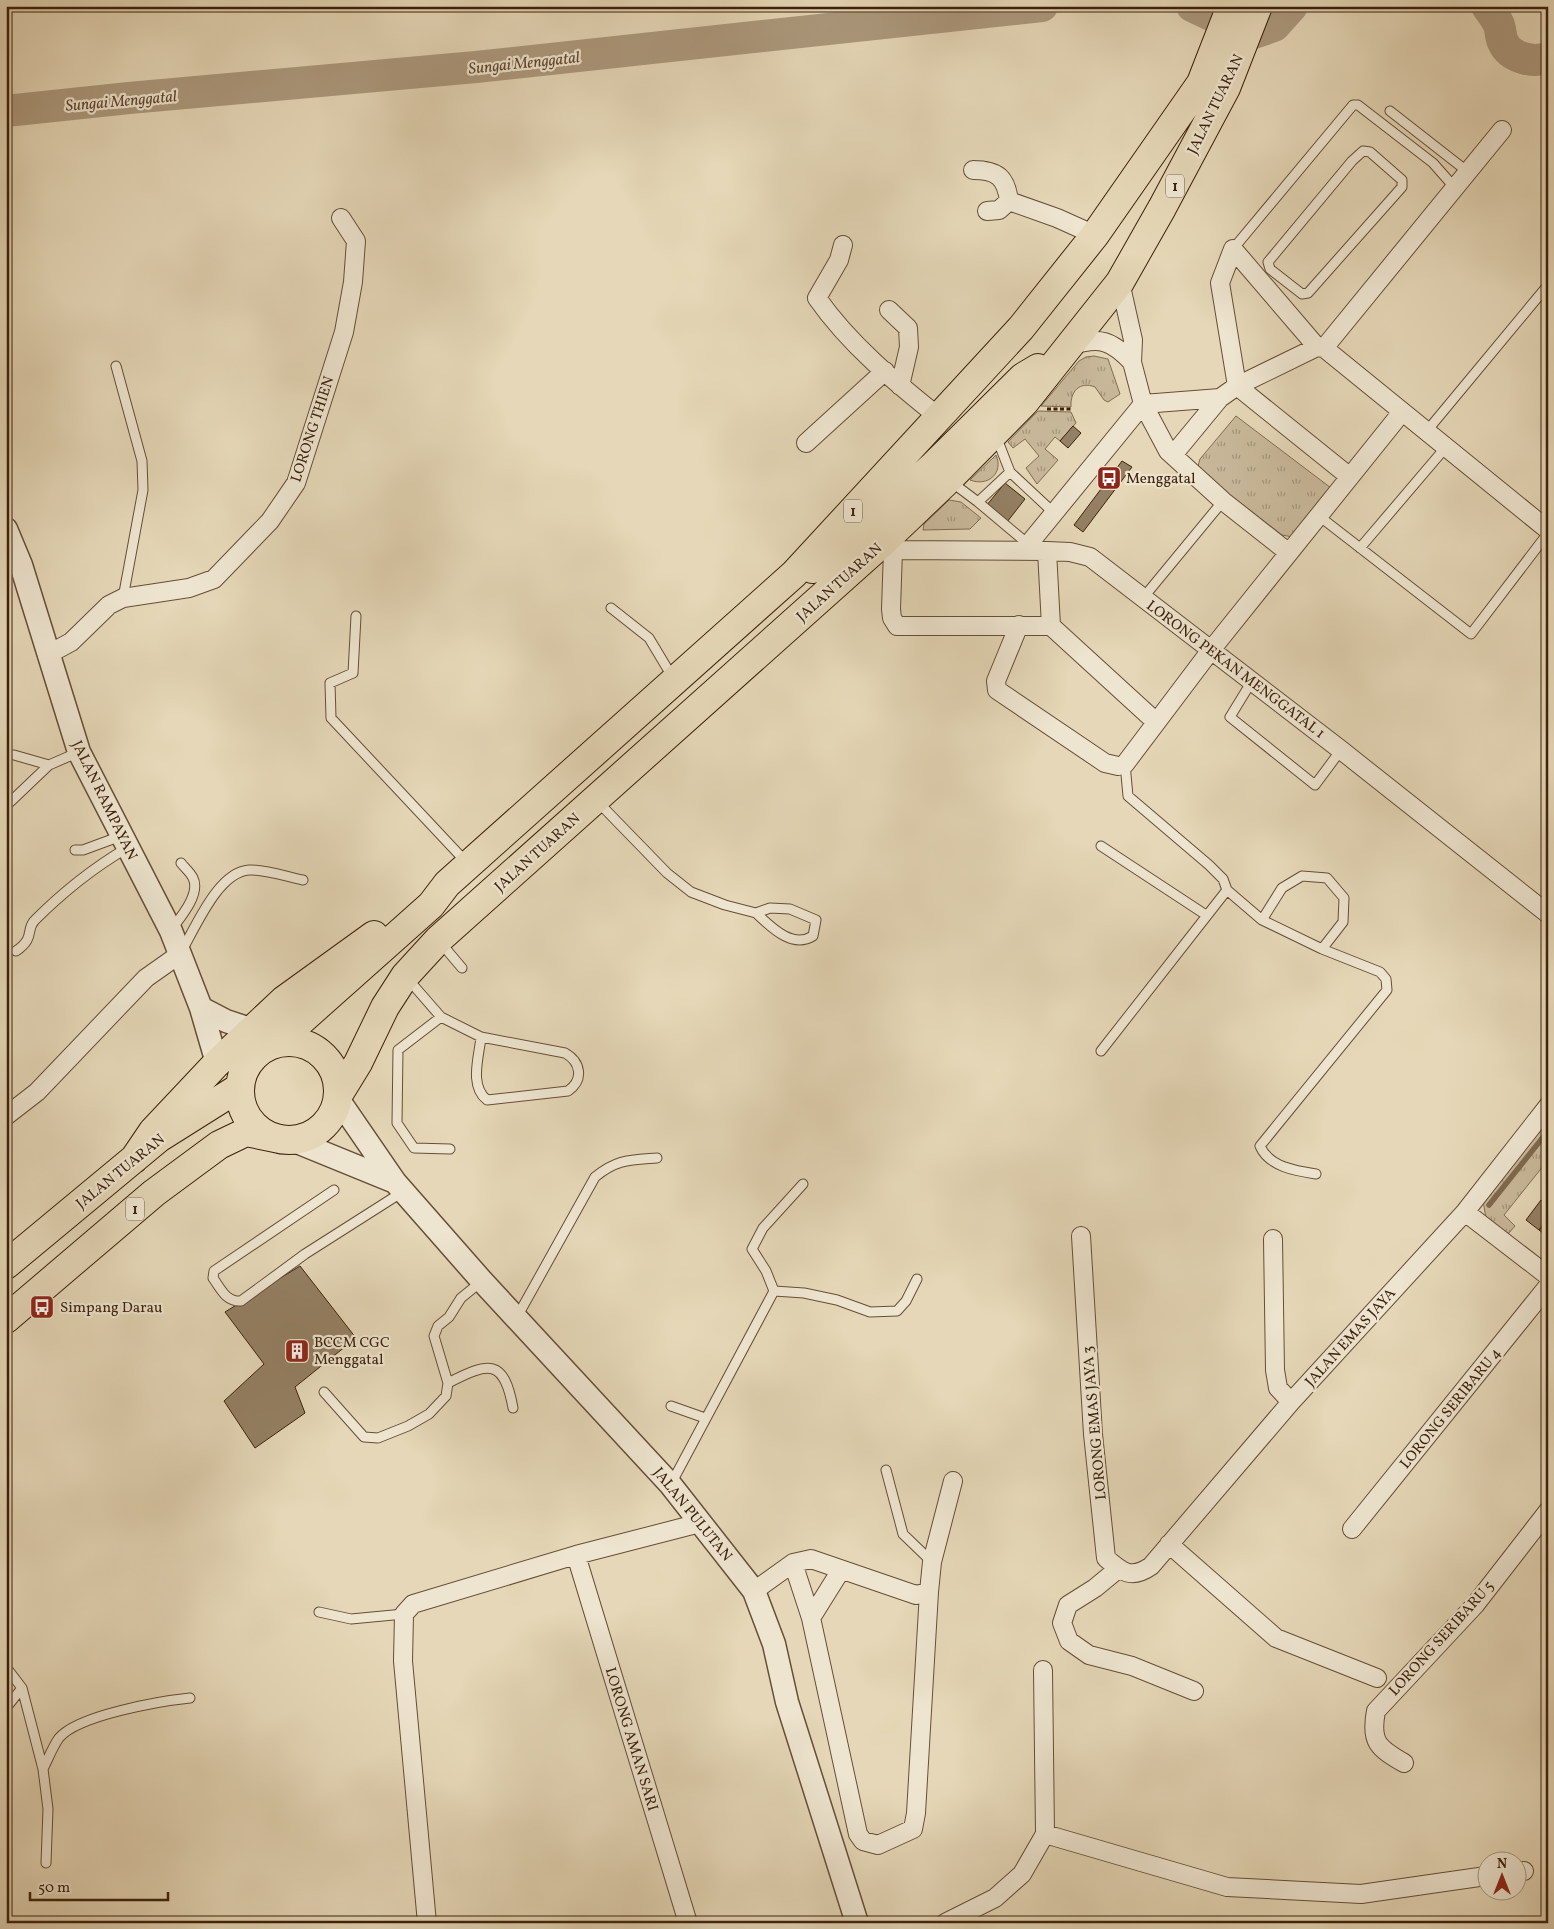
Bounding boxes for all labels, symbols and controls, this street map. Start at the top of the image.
water label: Sungai Menggatal [468,47,581,81]
street label: JALAN TUARAN [1183,51,1250,158]
water label: Sungai Menggatal [65,86,178,118]
road number: 1 [1166,175,1184,198]
street label: LORONG THIEN [286,374,340,485]
bus stop icon: Menggatal [1096,465,1122,491]
place label: Menggatal [1126,469,1196,490]
road number: 1 [844,500,862,522]
street label: JALAN TUARAN [792,539,888,627]
street label: LORONG PEKAN MENGGATAL 1 [1141,596,1329,744]
street label: JALAN RAMPAYAN [66,737,142,864]
street label: JALAN TUARAN [490,809,586,897]
street label: JALAN TUARAN [72,1130,170,1215]
road number: 1 [126,1198,144,1220]
street label: JALAN EMAS JAYA [1301,1284,1402,1392]
bus stop icon: Simpang Darau [29,1294,55,1320]
place label: Simpang Darau [60,1298,162,1319]
place label: BCCM CGC Menggatal [314,1333,390,1371]
building icon: BCCM CGC Menggatal [284,1338,310,1364]
street label: LORONG SERIBARU 4 [1396,1344,1507,1474]
street label: LORONG EMAS JAYA 3 [1078,1345,1113,1501]
street label: JALAN PULUTAN [647,1464,736,1566]
street label: LORONG SERIBARU 5 [1385,1577,1500,1701]
street label: LORONG AMAN SARI [599,1665,662,1814]
north arrow [1476,1852,1526,1902]
text: N [1497,1855,1507,1874]
scale bar [30,1869,168,1901]
text: 50 m [38,1878,70,1899]

